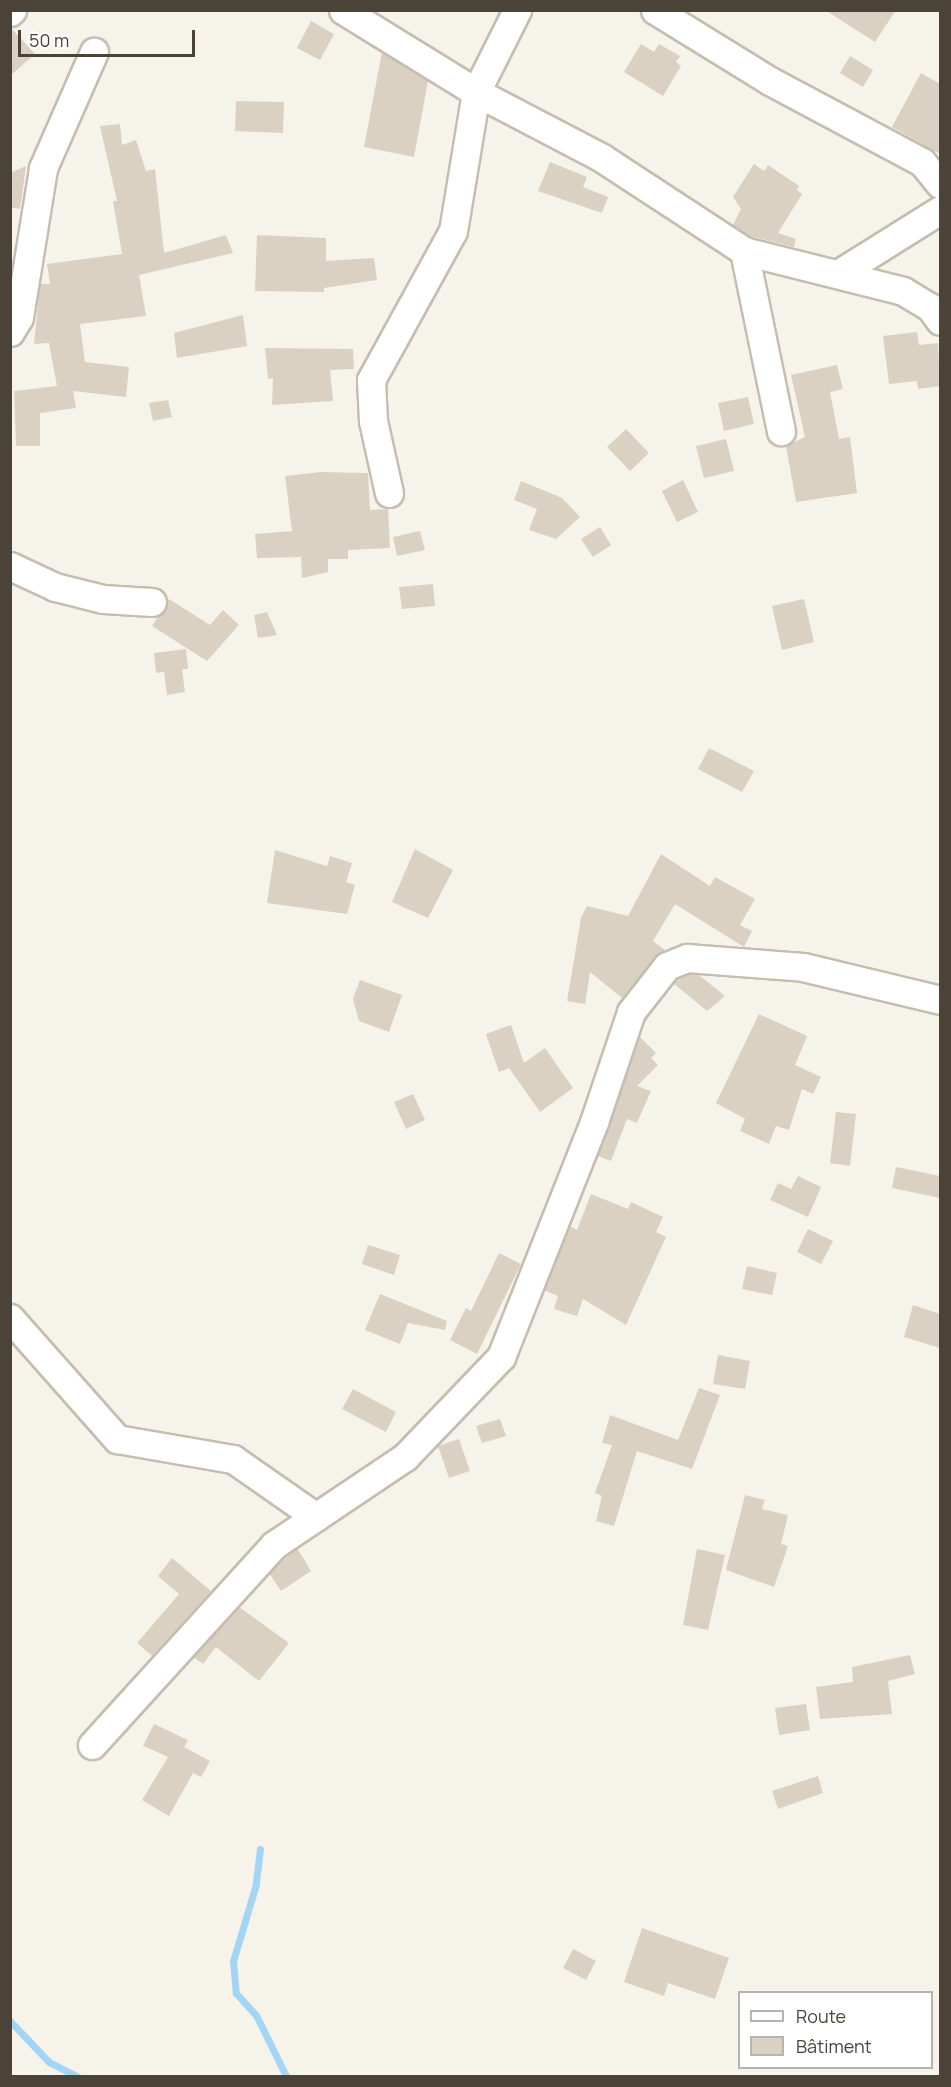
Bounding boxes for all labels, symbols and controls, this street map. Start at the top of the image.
scale bar [21,18,198,56]
text: 50 m [29,28,69,52]
legend [738,1991,933,2069]
text: Route [796,2004,846,2028]
text: Bâtiment [796,2034,872,2058]

